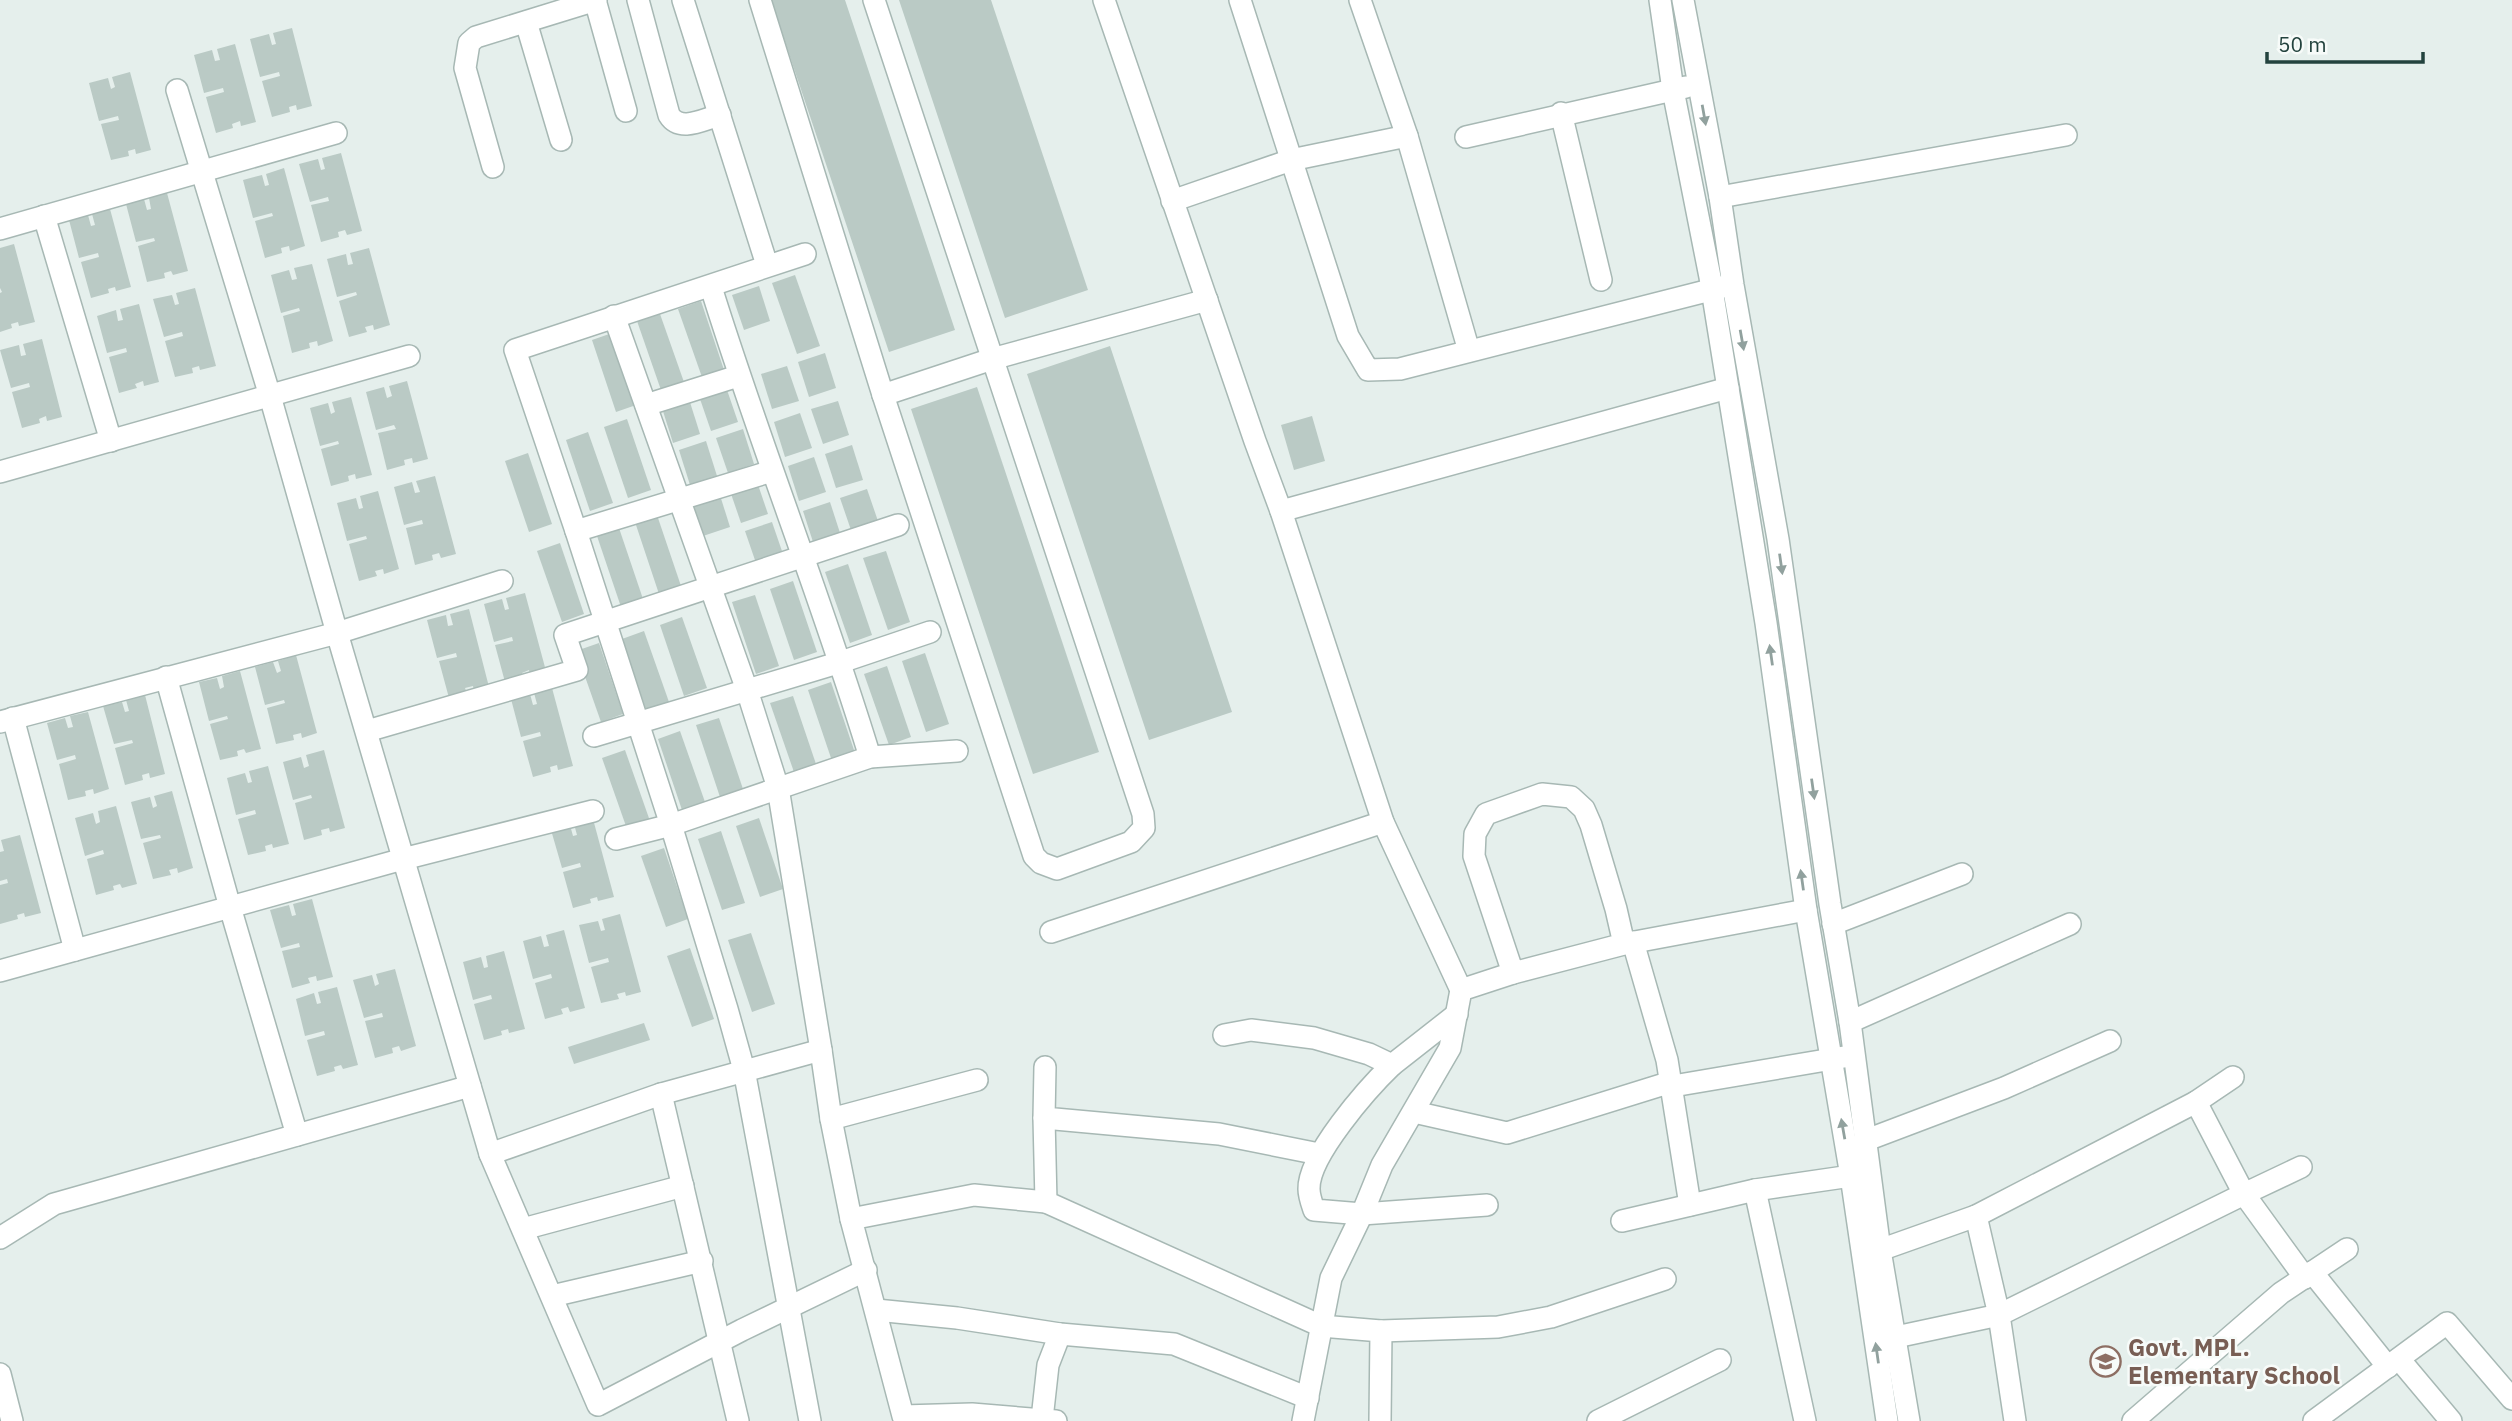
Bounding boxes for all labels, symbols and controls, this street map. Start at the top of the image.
scale bar [2267,21,2423,65]
text: 50 m [2278,30,2327,58]
one-way arrow [1699,104,1710,126]
one-way arrow [1737,329,1748,351]
one-way arrow [1776,553,1787,575]
one-way arrow [1765,643,1776,665]
one-way arrow [1808,778,1819,800]
one-way arrow [1796,869,1807,891]
one-way arrow [1837,1117,1848,1139]
place label: Govt. MPL. Elementary School [2128,1331,2340,1391]
one-way arrow [1872,1342,1883,1364]
school or university icon: Govt. MPL. Elementary School [2088,1345,2122,1379]

